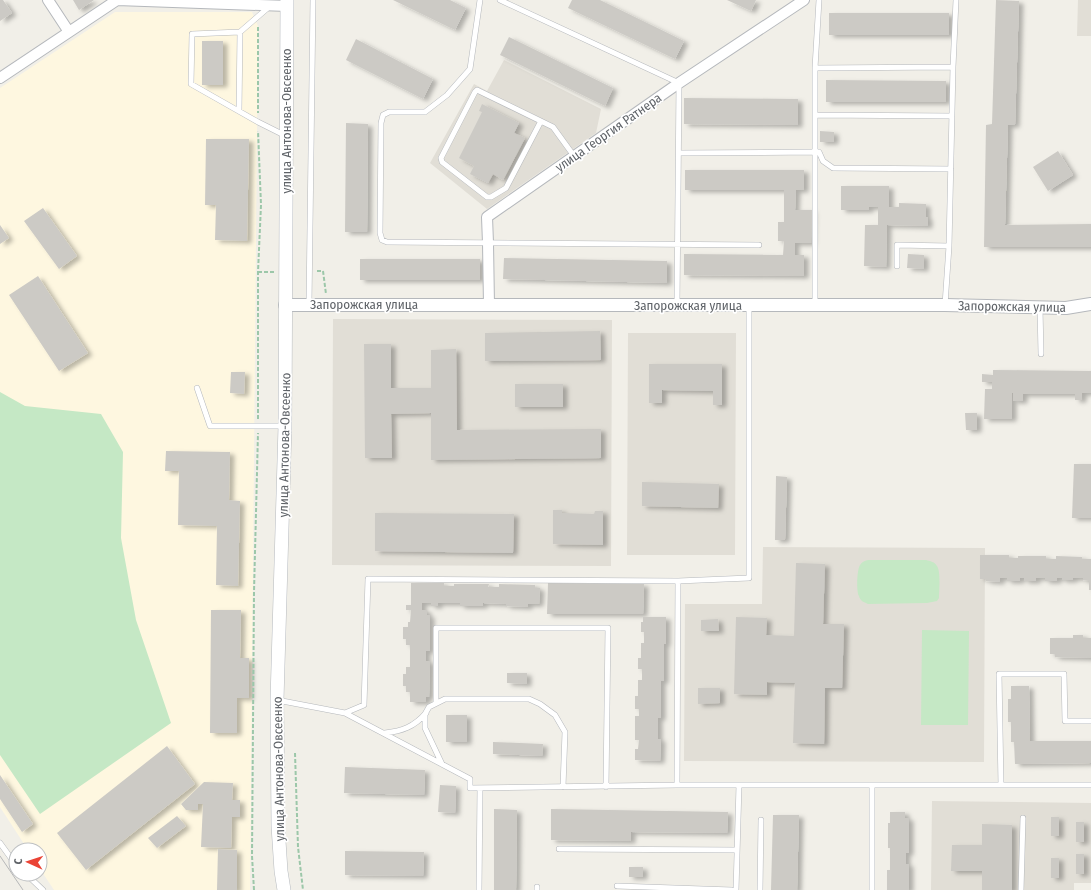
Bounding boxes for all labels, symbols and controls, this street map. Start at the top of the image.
street label: улица Антонова-Овсеенко [279,48,294,193]
street label: улица Георгия Ратнера [552,90,664,175]
street label: Запорожская улица [310,297,418,312]
street label: Запорожская улица [634,298,742,313]
street label: Запорожская улица [958,298,1066,315]
street label: улица Антонова-Овсеенко [276,372,293,518]
street label: улица Антонова-Овсеенко [270,696,287,842]
north arrow [8,842,48,882]
text: С [12,858,25,865]

